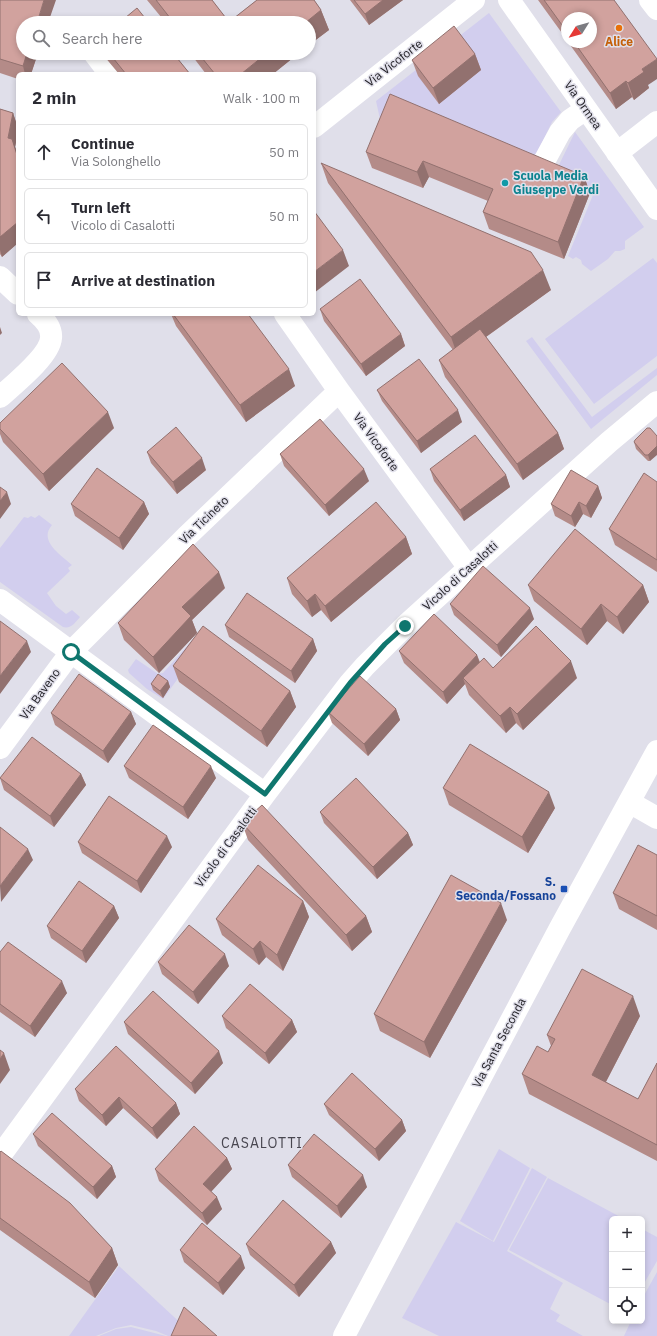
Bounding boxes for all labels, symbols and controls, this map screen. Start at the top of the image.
north arrow [561,12,597,48]
search box [16,16,316,60]
marker: Alice [614,23,624,33]
icon: search [30,27,52,49]
text: Search here [62,29,142,48]
place label: Alice [605,34,633,49]
street label: Via Vicoforte [362,35,426,90]
street label: Via Ormea [561,78,606,132]
text: 2 min [32,87,76,109]
text: Walk · 100 m [223,90,300,107]
text: Continue [71,134,135,153]
icon: ahead [33,141,55,163]
text: 50 m [269,144,299,161]
text: Via Solonghello [71,153,161,170]
place label: Scuola Media Giuseppe Verdi [513,168,599,197]
marker: Scuola Media Giuseppe Verdi [500,178,510,188]
text: Turn left [71,198,131,217]
icon: left [33,205,55,227]
text: 50 m [269,208,299,225]
text: Vicolo di Casalotti [71,217,175,234]
icon: arrive [33,269,55,291]
text: Arrive at destination [71,271,215,290]
street label: Via Vicoforte [350,410,403,474]
street label: Via Ticineto [176,492,232,547]
street label: Vicolo di Casalotti [419,538,500,613]
route end [396,617,414,635]
route start [62,643,80,661]
street label: Via Baveno [16,665,63,722]
street label: Vicolo di Casalotti [191,803,260,890]
place label: S. Seconda/Fossano [456,874,556,903]
marker: S. Seconda/Fossano [559,884,569,894]
street label: Via Santa Seconda [469,995,529,1090]
district label: CASALOTTI [221,1134,303,1152]
map controls [609,1216,645,1324]
button: + [609,1216,645,1252]
button: − [609,1252,645,1288]
button: locate [609,1288,645,1324]

